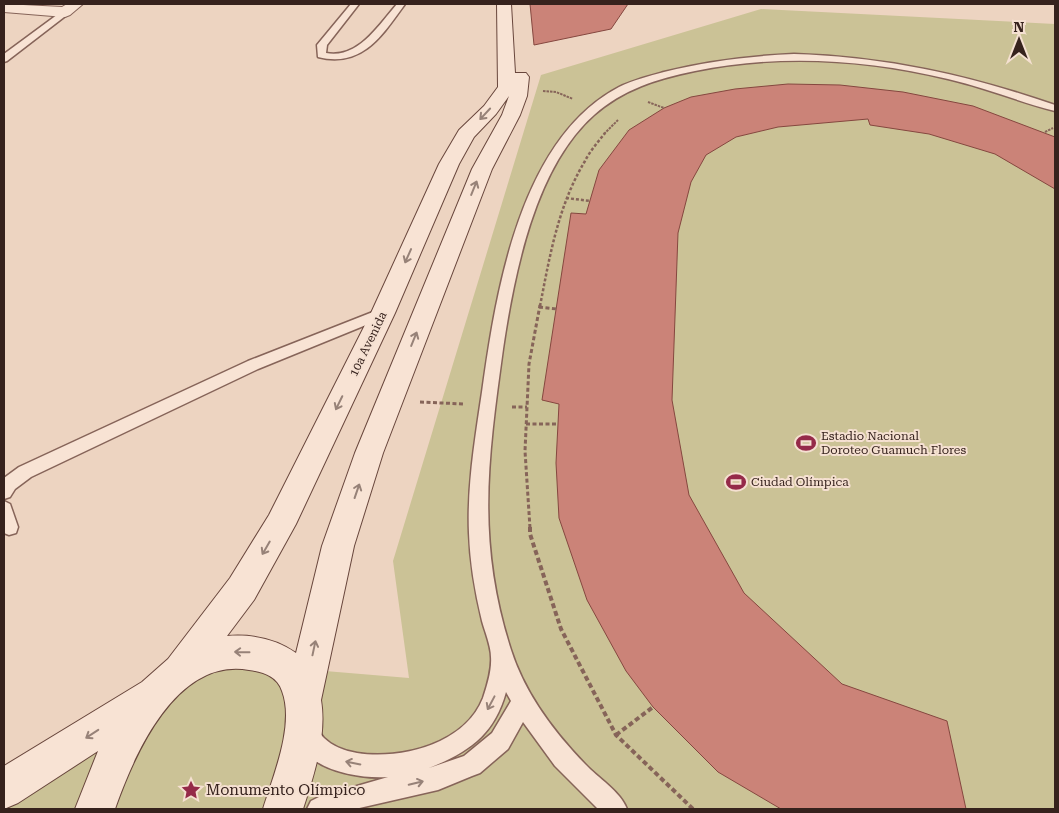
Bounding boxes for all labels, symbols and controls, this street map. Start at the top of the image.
north arrow [994,15,1044,65]
text: N [1014,19,1025,35]
one-way arrow [479,108,491,121]
one-way arrow [470,181,479,197]
one-way arrow [403,248,413,263]
street label: 10a Avenida [346,309,390,379]
one-way arrow [410,332,419,347]
one-way arrow [334,395,343,410]
place label: Estadio Nacional Doroteo Guamuch Flores [821,429,966,457]
sports icon: Estadio Nacional Doroteo Guamuch Flores [795,432,817,454]
sports icon: Ciudad Olímpica [725,471,747,493]
place label: Ciudad Olímpica [751,475,849,489]
one-way arrow [352,484,362,500]
one-way arrow [260,541,270,555]
one-way arrow [310,641,319,657]
one-way arrow [234,647,250,656]
one-way arrow [486,696,496,711]
one-way arrow [85,728,99,739]
one-way arrow [345,758,361,768]
one-way arrow [408,778,424,787]
place icon: Monumento Olímpico [180,779,202,801]
place label: Monumento Olímpico [206,781,365,799]

